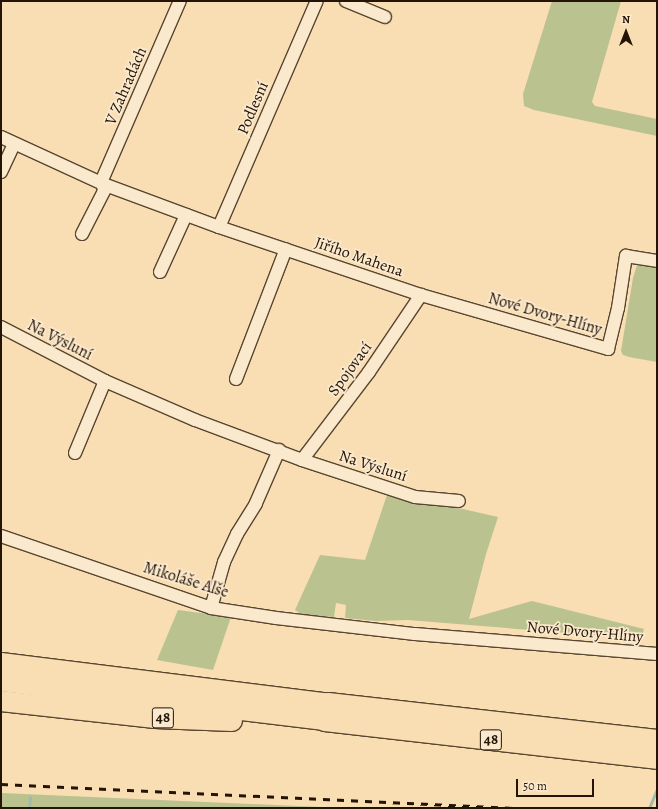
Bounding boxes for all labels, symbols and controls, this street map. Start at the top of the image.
north arrow [606,12,646,52]
text: N [622,12,630,27]
street label: V Zahradách [101,44,151,128]
street label: Podlesní [233,79,273,137]
street label: Jiřího Mahena [312,233,406,281]
street label: Nové Dvory-Hlíny [486,289,604,339]
street label: Na Výsluní [24,315,96,365]
street label: Spojovací [324,338,376,400]
street label: Na Výsluní [336,446,410,486]
street label: Mikoláše Alše [141,558,231,602]
street label: Nové Dvory-Hlíny [526,617,644,647]
road number: 48 [151,705,175,731]
road number: 48 [479,727,503,753]
scale bar [518,771,596,797]
text: 50 m [523,778,547,794]

